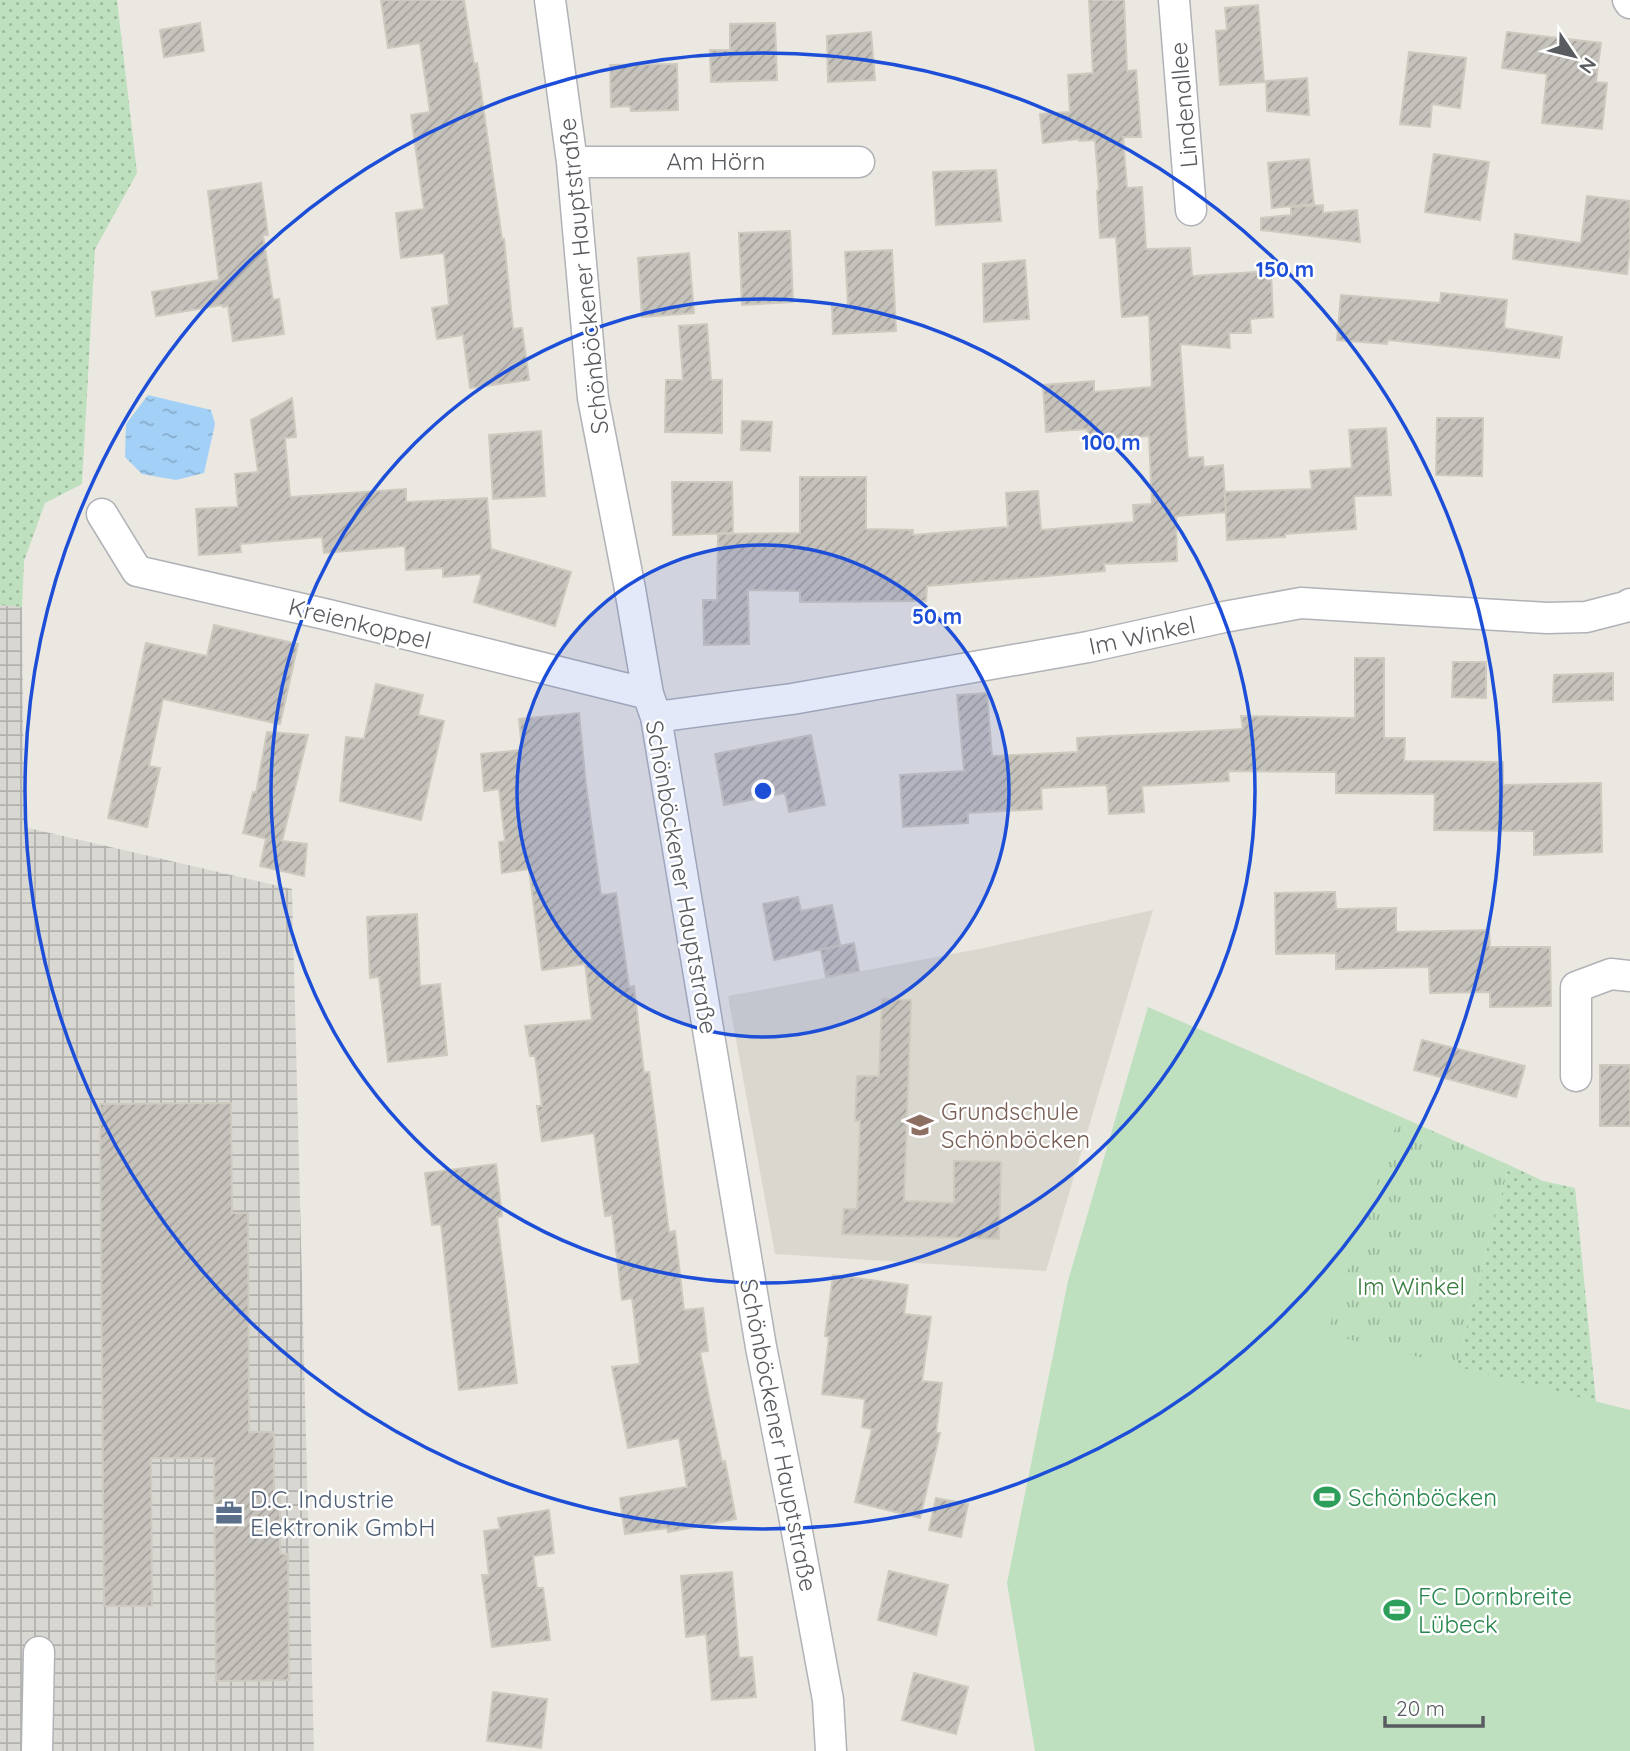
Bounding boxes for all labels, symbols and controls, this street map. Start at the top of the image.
north arrow [1539,21,1609,91]
street label: Lindenallee [1163,41,1203,169]
text: N [1574,53,1602,78]
street label: Schönböckener Hauptstraße [551,116,615,436]
street label: Am Hörn [667,146,765,176]
text: 150 m [1256,256,1314,282]
text: 100 m [1081,429,1141,455]
street label: Kreienkoppel [286,591,434,655]
text: 50 m [912,603,962,629]
street label: Im Winkel [1086,609,1198,661]
street label: Schönböckener Hauptstraße [640,718,724,1036]
centre of rings [751,779,775,803]
place label: Grundschule Schönböcken [941,1096,1090,1154]
school or university icon: Grundschule Schönböcken [905,1110,935,1140]
park label: Im Winkel [1357,1271,1465,1301]
street label: Schönböckener Hauptstraße [734,1276,824,1594]
sports icon: Schönböcken [1312,1482,1342,1512]
place label: Schönböcken [1348,1482,1497,1512]
place label: D.C. Industrie Elektronik GmbH [250,1484,435,1542]
office icon: D.C. Industrie Elektronik GmbH [214,1498,244,1528]
place label: FC Dornbreite Lübeck [1418,1581,1572,1639]
sports icon: FC Dornbreite Lübeck [1382,1595,1412,1625]
scale bar [1385,1684,1483,1728]
text: 20 m [1396,1695,1445,1721]

